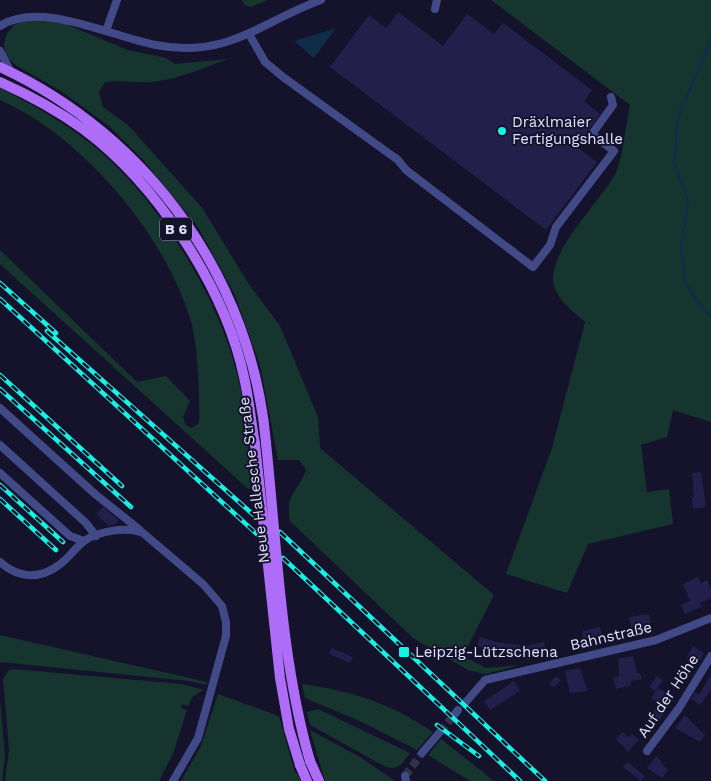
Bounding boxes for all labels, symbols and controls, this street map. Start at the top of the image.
place label: Dräxlmaier Fertigungshalle [512,113,623,148]
marker: Dräxlmaier Fertigungshalle [496,125,508,137]
road number: B 6 [160,218,192,240]
street label: Neue Hallesche Straße [235,396,273,564]
street label: Bahnstraße [568,618,654,654]
place label: Leipzig-Lützschena [415,643,558,661]
marker: Leipzig-Lützschena [397,645,411,659]
street label: Auf der Höhe [634,651,702,741]

